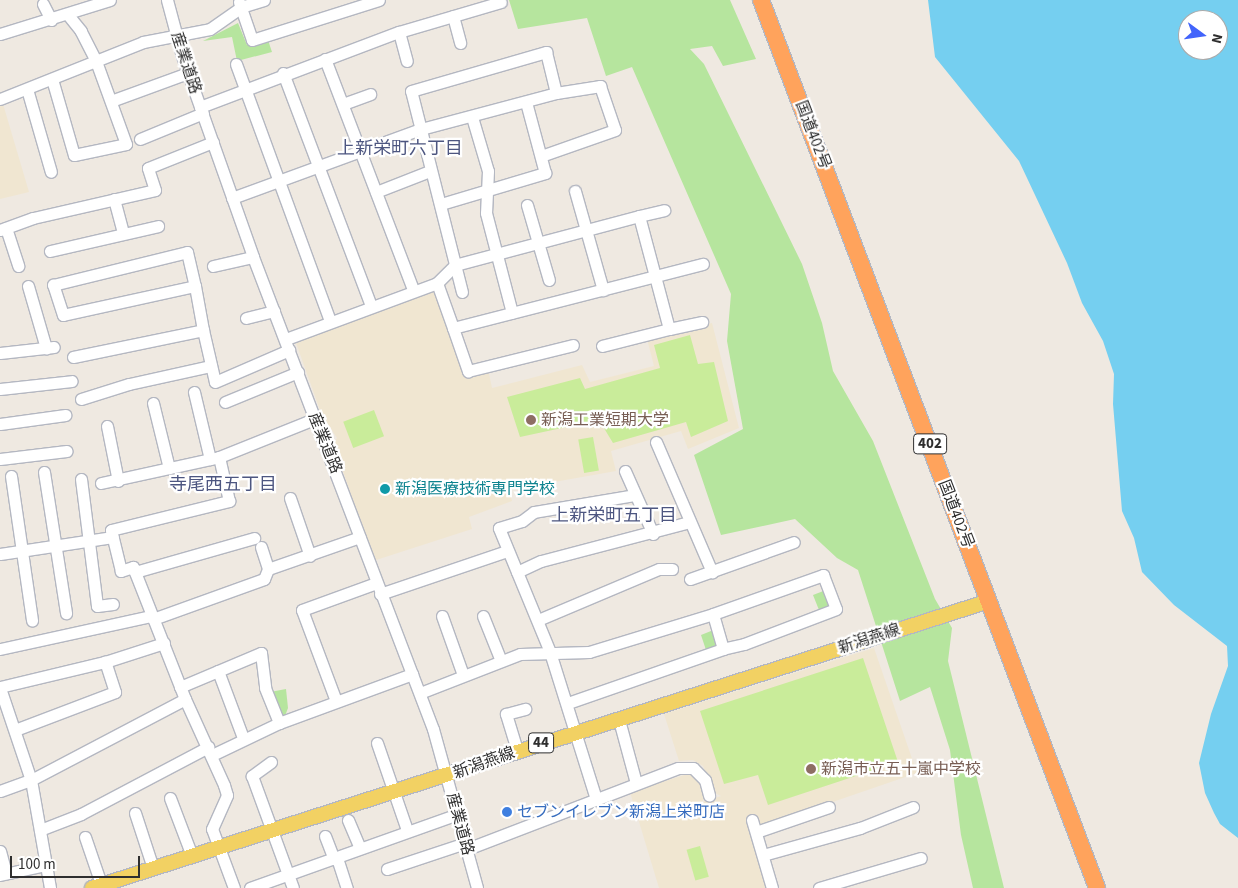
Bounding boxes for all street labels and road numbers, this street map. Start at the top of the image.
street label: 産業道路 [167,30,205,96]
street label: 国道402号 [791,98,835,172]
street label: 産業道路 [304,410,346,476]
road number: 402 [912,432,948,456]
street label: 国道402号 [934,477,978,551]
street label: 新潟燕線 [836,620,902,658]
road number: 44 [527,730,555,756]
street label: 新潟燕線 [451,743,517,783]
street label: 産業道路 [442,791,478,857]

